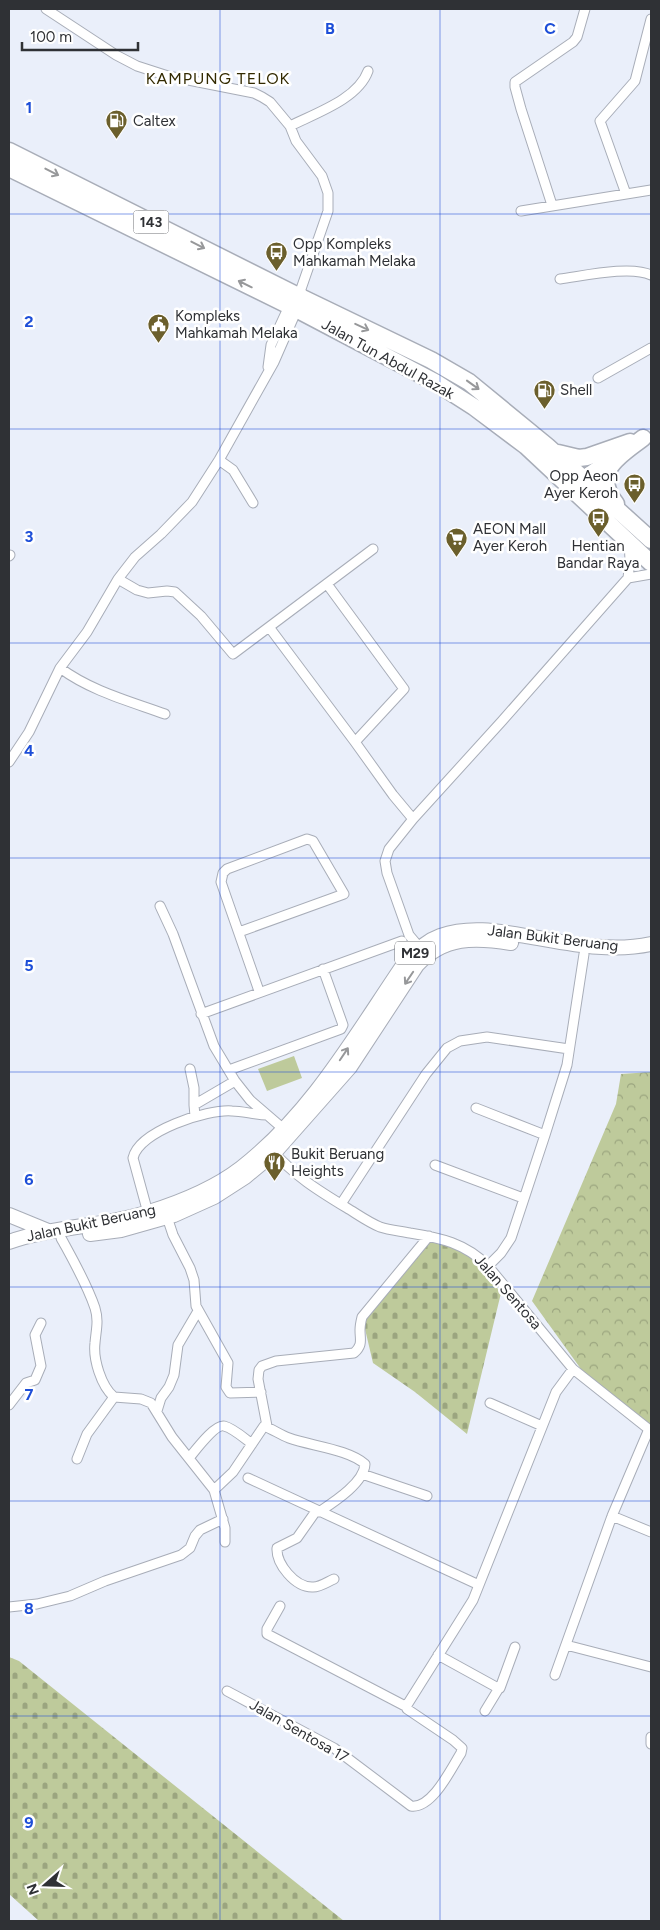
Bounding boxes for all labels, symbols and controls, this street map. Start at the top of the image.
text: B [325,19,335,38]
text: C [544,19,556,38]
scale bar [22,20,139,52]
text: 100 m [30,28,72,46]
district label: KAMPUNG TELOK [146,69,290,88]
text: 1 [26,98,32,117]
fuel station icon: Caltex [105,109,129,140]
place label: Caltex [133,112,176,130]
one-way arrow [45,168,60,178]
road number: 143 [134,210,168,233]
place label: Opp Kompleks Mahkamah Melaka [293,235,416,270]
one-way arrow [190,240,205,250]
bus stop icon: Opp Kompleks Mahkamah Melaka [265,241,289,272]
one-way arrow [238,279,253,288]
place label: Kompleks Mahkamah Melaka [175,307,298,342]
text: 2 [24,312,34,331]
public building icon: Kompleks Mahkamah Melaka [147,313,171,344]
street label: Jalan Tun Abdul Razak [319,315,458,403]
one-way arrow [354,322,369,332]
fuel station icon: Shell [532,378,556,409]
one-way arrow [466,380,479,391]
place label: Shell [560,381,592,399]
place label: Opp Aeon Ayer Keroh [544,467,618,502]
bus stop icon: Opp Aeon Ayer Keroh [622,473,646,504]
bus stop icon: Hentian Bandar Raya [586,506,610,537]
place label: AEON Mall Ayer Keroh [473,520,547,555]
supermarket icon: AEON Mall Ayer Keroh [445,526,469,557]
text: 3 [25,527,34,546]
place label: Hentian Bandar Raya [557,537,639,572]
text: 4 [24,741,34,760]
street label: Jalan Bukit Beruang [487,921,619,955]
road number: M29 [395,941,435,964]
text: 5 [24,956,34,975]
one-way arrow [404,971,414,985]
one-way arrow [339,1048,349,1062]
place label: Bukit Beruang Heights [291,1145,384,1180]
restaurant icon: Bukit Beruang Heights [263,1151,287,1182]
text: 6 [24,1170,34,1189]
street label: Jalan Bukit Beruang [25,1201,157,1245]
street label: Jalan Sentosa [471,1251,545,1333]
text: 7 [25,1385,34,1404]
text: 8 [24,1599,34,1618]
street label: Jalan Sentosa 17 [246,1695,352,1767]
text: 9 [24,1813,34,1832]
north arrow [20,1860,70,1910]
text: N [23,1881,43,1897]

